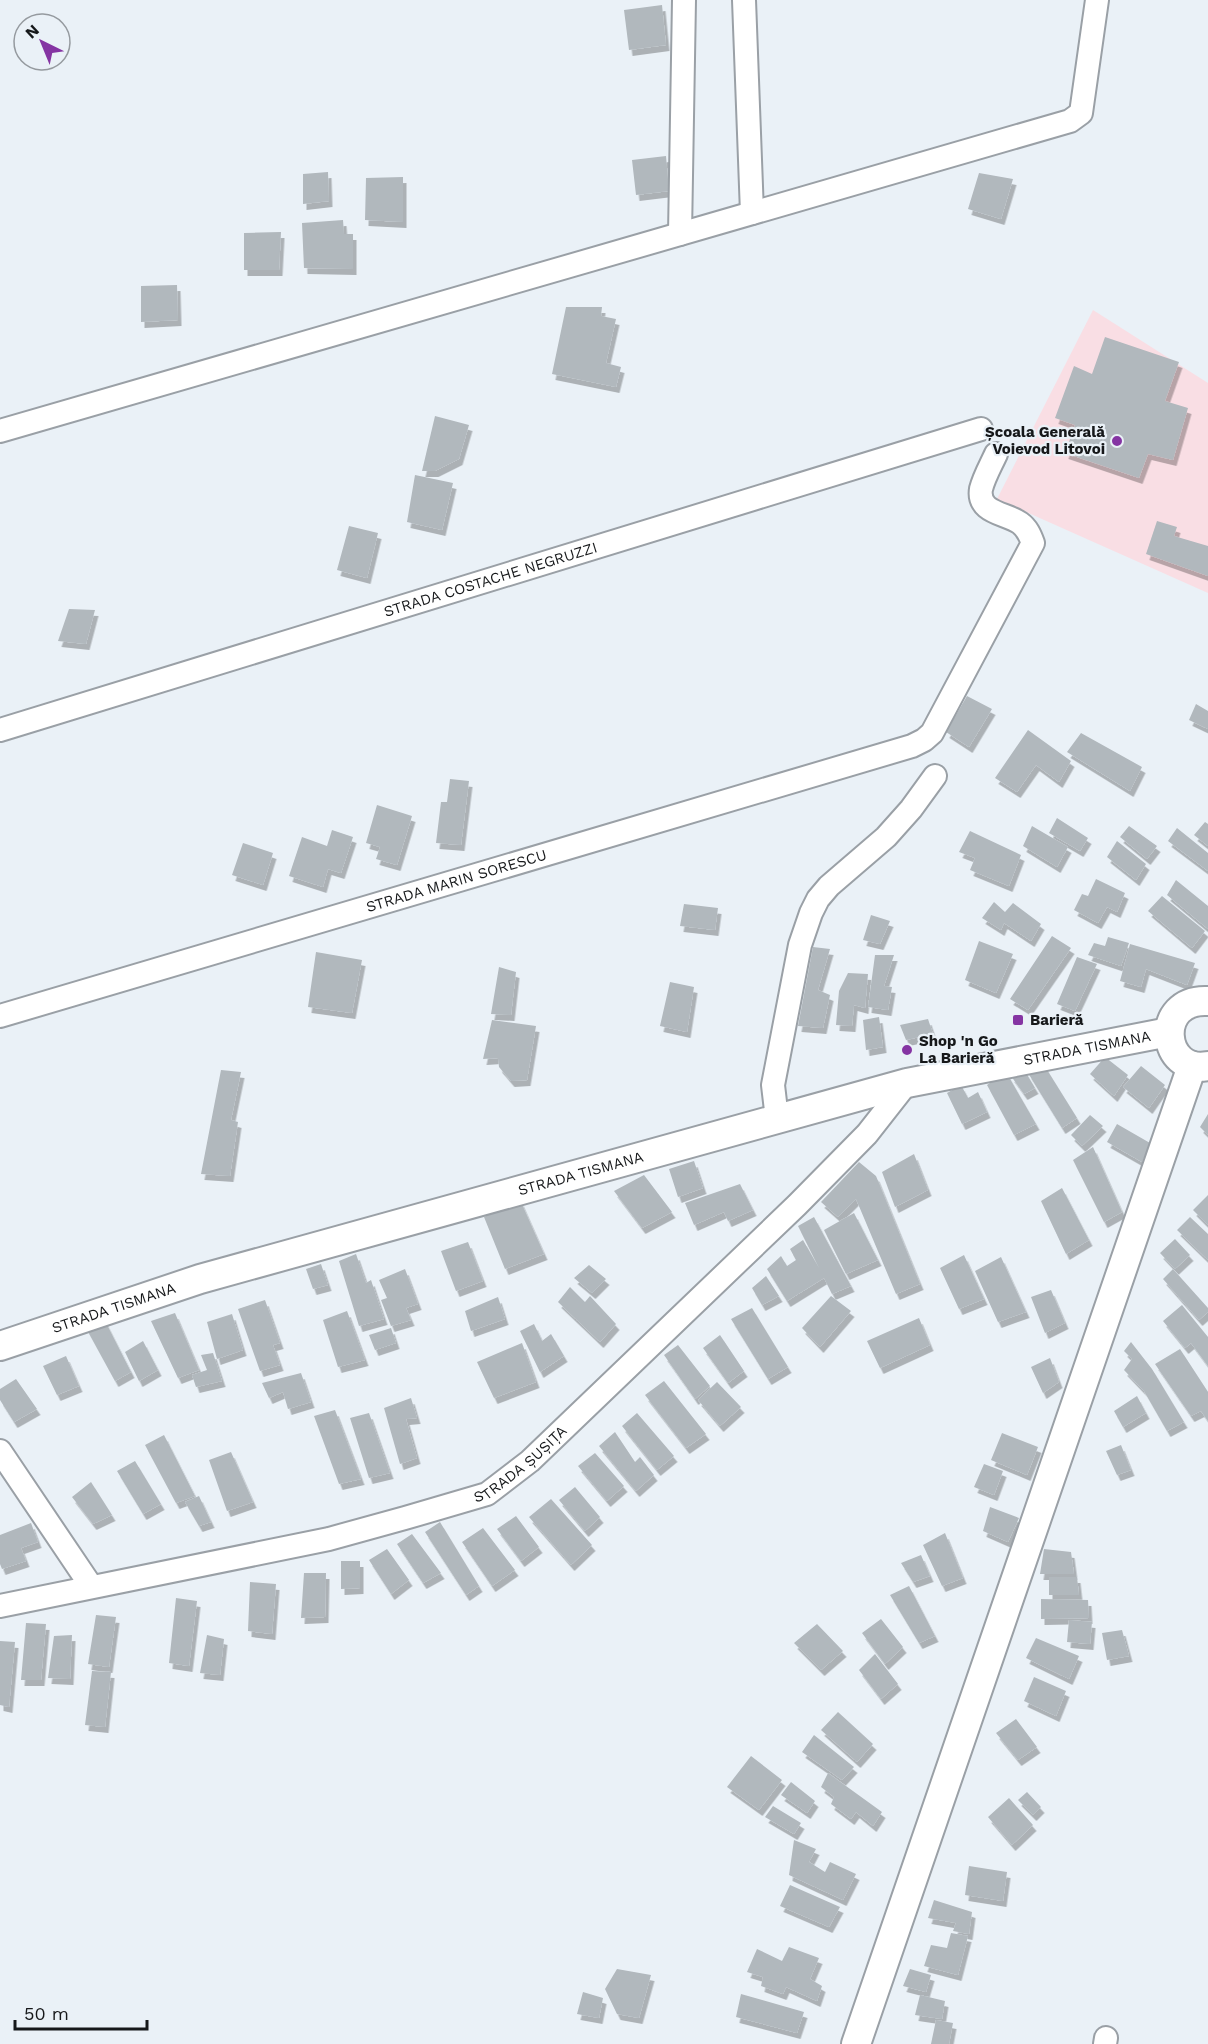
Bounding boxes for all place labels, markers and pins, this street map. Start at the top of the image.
place label: Școala Generală Voievod Litovoi [985,423,1105,458]
marker: Școala Generală Voievod Litovoi [1110,434,1124,448]
place label: Barieră [1030,1011,1084,1029]
marker: Barieră [1011,1013,1025,1027]
place label: Shop 'n Go La Barieră [919,1032,998,1067]
marker: Shop 'n Go La Barieră [900,1043,914,1057]

